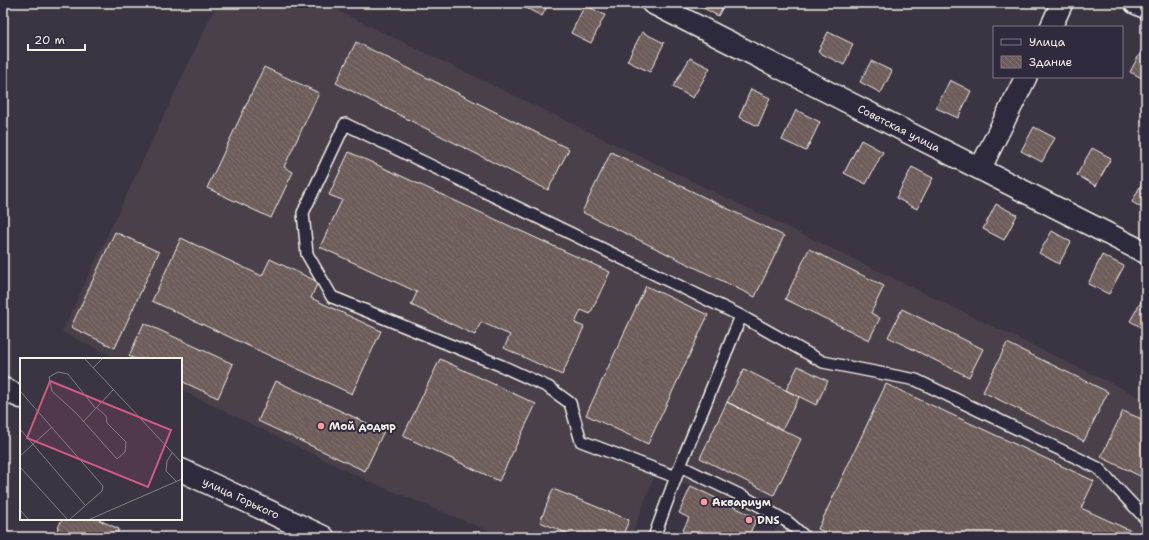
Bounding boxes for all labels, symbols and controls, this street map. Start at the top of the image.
scale bar [28,26,85,52]
legend [993,26,1123,78]
text: 20 m [34,32,65,48]
text: Улица [1029,34,1066,50]
text: Здание [1029,54,1073,70]
street label: Советская улица [855,101,943,156]
inset map [20,358,182,520]
place label: Мой додыр [329,419,396,434]
marker: Мой додыр [316,421,326,431]
street label: улица Горького [200,474,282,523]
place label: Аквариум [712,495,771,510]
marker: Аквариум [699,497,709,507]
place label: DNS [757,513,780,528]
marker: DNS [744,515,754,525]

